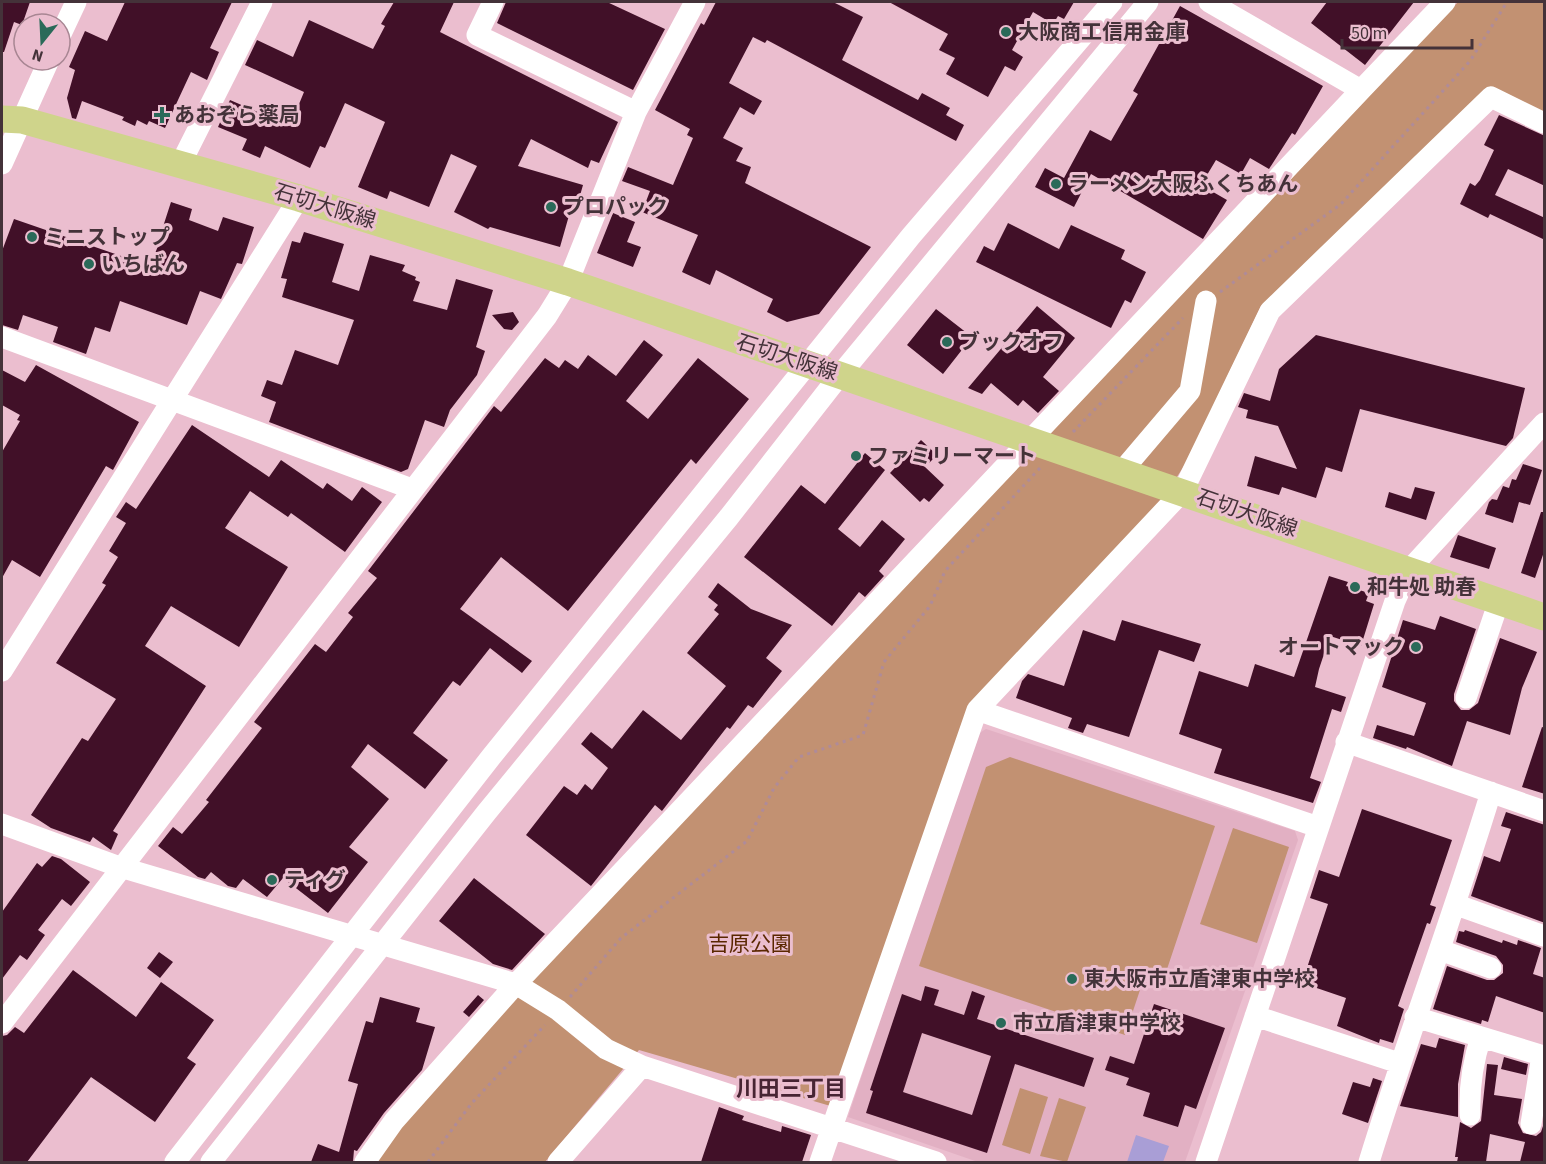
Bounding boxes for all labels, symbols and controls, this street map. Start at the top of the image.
north arrow [12,12,72,72]
scale bar [1342,12,1472,50]
place label: 大阪商工信用金庫 [1018,17,1186,47]
text: 50 m [1351,21,1387,46]
marker: 大阪商工信用金庫 [999,25,1013,39]
text: N [29,43,46,67]
place label: あおぞら薬局 [174,100,300,130]
marker: あおぞら薬局 [155,108,169,122]
place label: ラーメン大阪ふくちあん [1068,169,1298,199]
street label: 石切大阪線 [270,176,380,236]
marker: ラーメン大阪ふくちあん [1049,177,1063,191]
place label: プロパック [563,192,668,222]
marker: プロパック [544,200,558,214]
place label: ミニストップ [44,222,170,252]
marker: ミニストップ [25,230,39,244]
place label: いちばん [101,249,185,279]
marker: いちばん [82,257,96,271]
street label: 石切大阪線 [732,327,842,387]
place label: ブックオフ [959,327,1064,357]
marker: ブックオフ [940,335,954,349]
place label: ファミリーマート [868,441,1036,471]
marker: ファミリーマート [849,449,863,463]
street label: 石切大阪線 [1192,482,1302,544]
place label: 和牛処 助春 [1367,572,1476,602]
marker: 和牛処 助春 [1348,580,1362,594]
place label: オートマック [1278,632,1404,662]
marker: オートマック [1409,640,1423,654]
place label: ティグ [284,865,346,895]
marker: ティグ [265,873,279,887]
park label: 吉原公園 [708,929,792,959]
place label: 東大阪市立盾津東中学校 [1084,964,1315,994]
marker: 東大阪市立盾津東中学校 [1065,972,1079,986]
place label: 市立盾津東中学校 [1013,1008,1181,1038]
marker: 市立盾津東中学校 [994,1016,1008,1030]
district label: 川田三丁目 [736,1073,846,1105]

